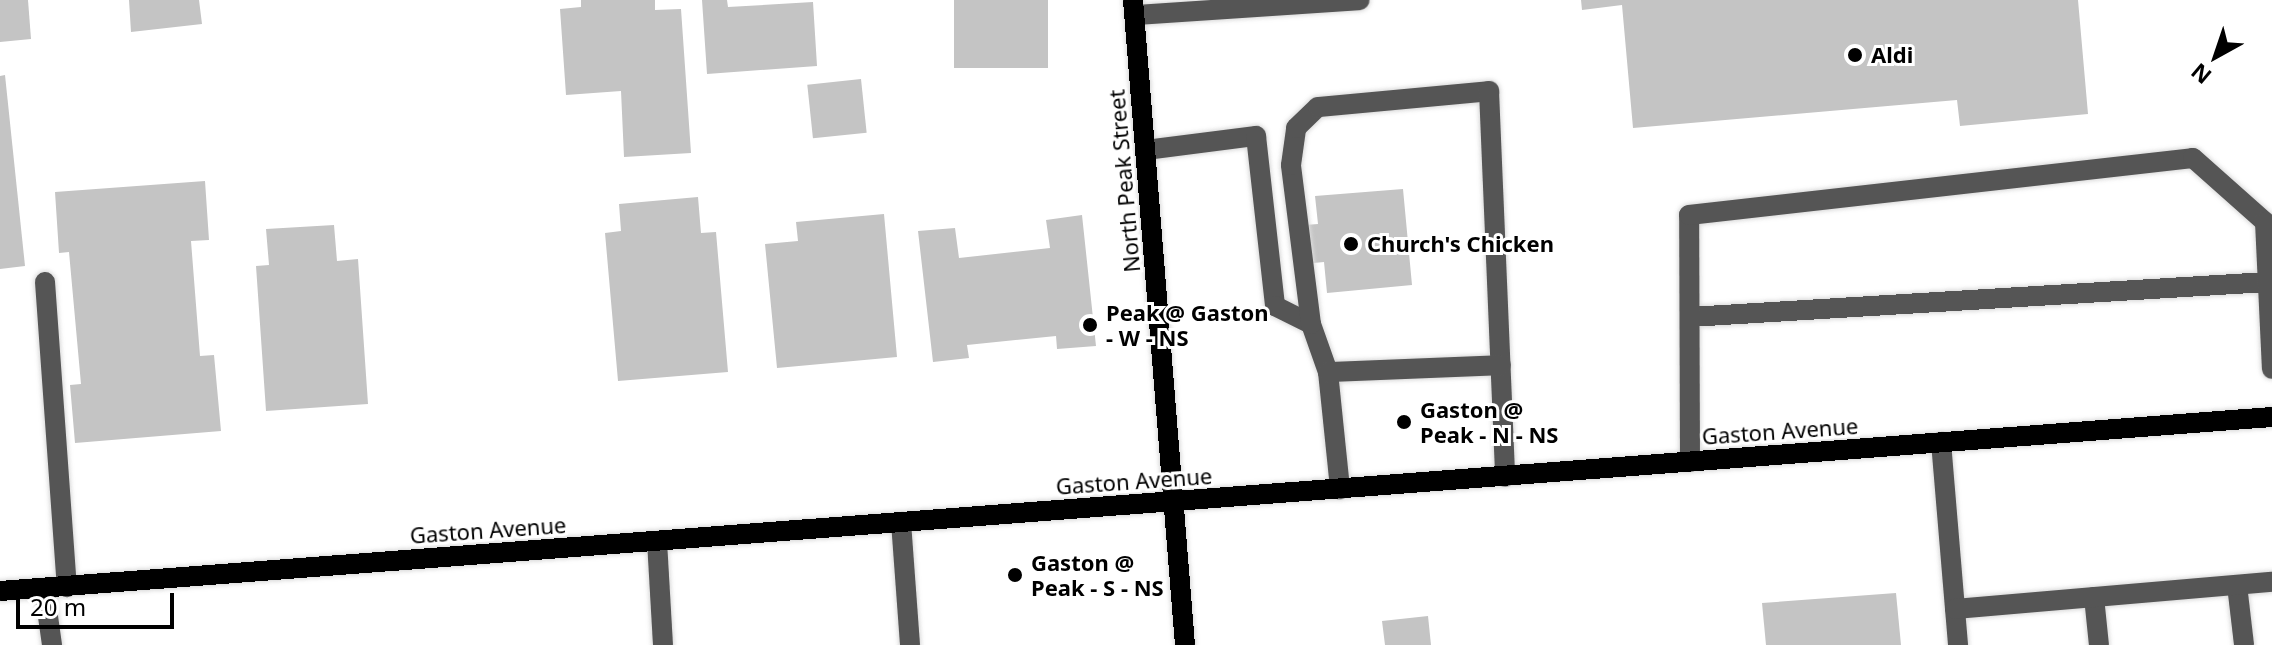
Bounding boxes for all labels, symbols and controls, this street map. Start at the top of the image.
north arrow [2176,16,2256,96]
place label: Aldi [1871,42,1913,68]
marker: Aldi [1846,46,1864,64]
text: N [2184,57,2217,92]
street label: North Peak Street [1103,89,1145,273]
place label: Church's Chicken [1367,231,1554,257]
marker: Church's Chicken [1342,235,1360,253]
place label: Peak @ Gaston - W - NS [1106,299,1269,350]
marker: Peak @ Gaston - W - NS [1081,316,1099,334]
place label: Gaston @ Peak - N - NS [1420,396,1558,448]
street label: Gaston Avenue [1701,412,1859,450]
marker: Gaston @ Peak - N - NS [1395,413,1413,431]
street label: Gaston Avenue [1055,462,1213,500]
street label: Gaston Avenue [409,511,567,549]
place label: Gaston @ Peak - S - NS [1031,549,1164,600]
marker: Gaston @ Peak - S - NS [1006,566,1024,584]
scale bar [20,577,178,627]
text: 20 m [30,590,86,623]

